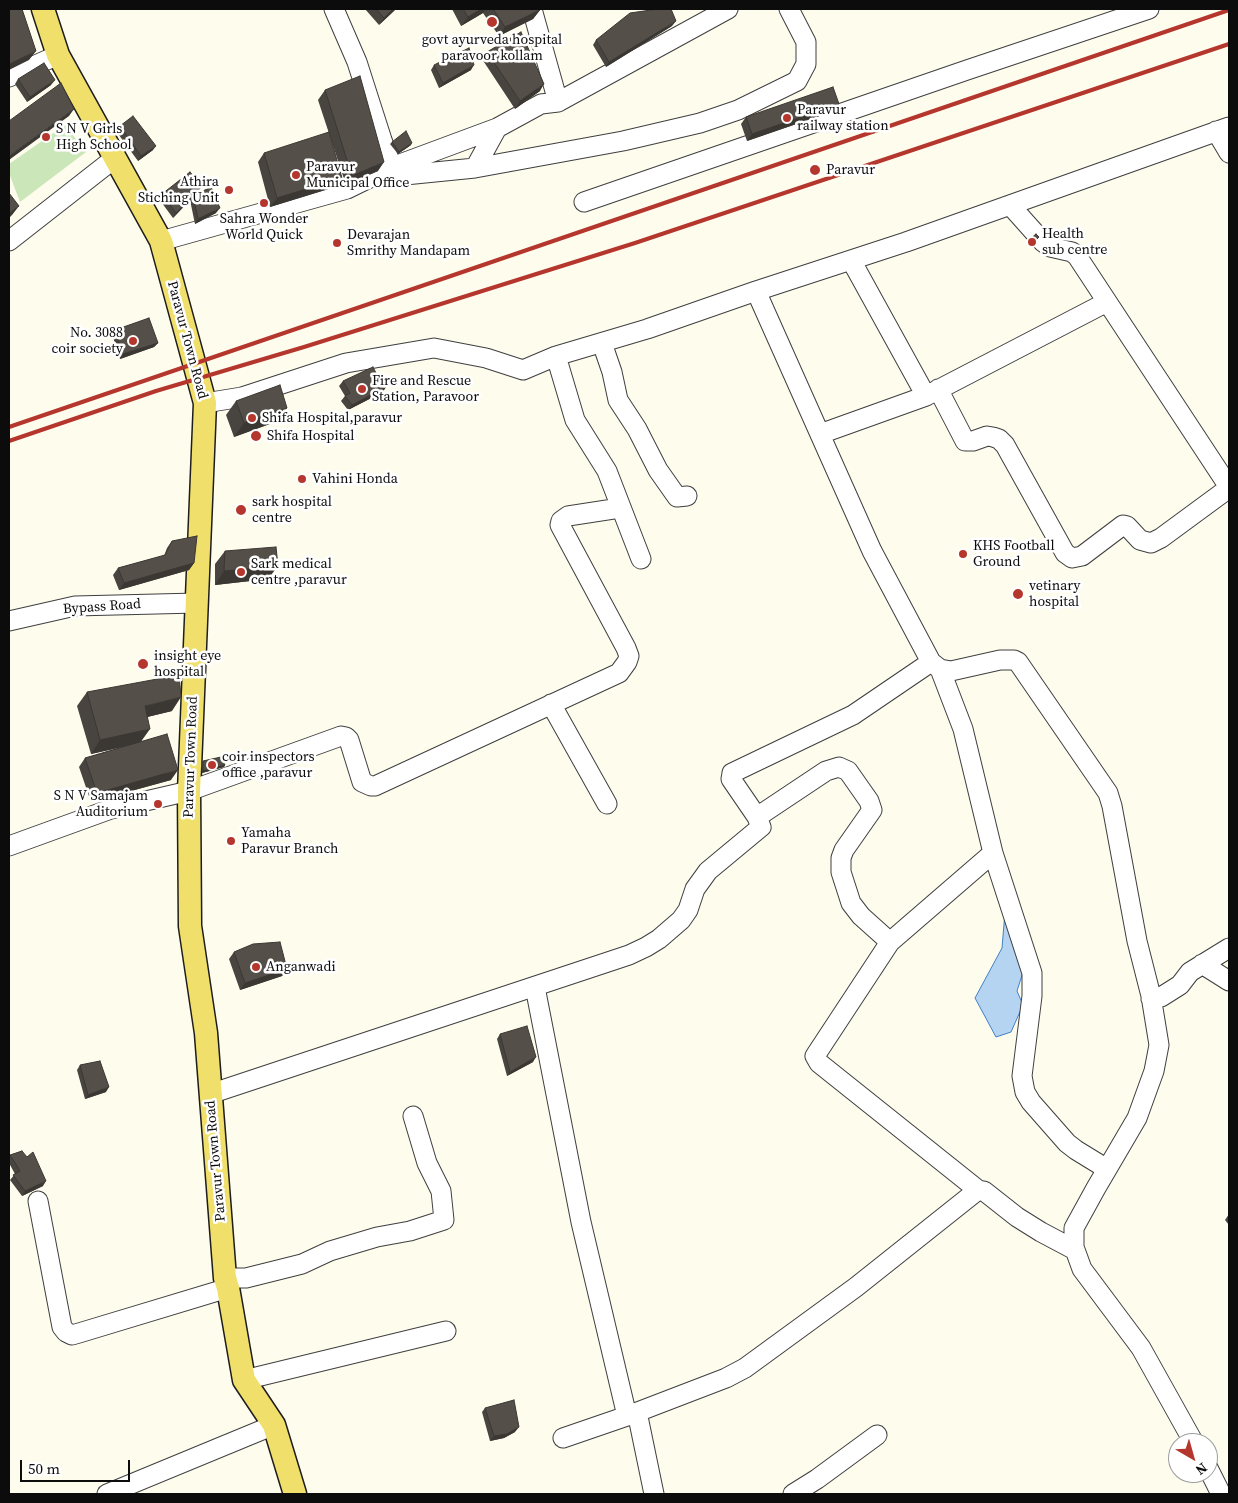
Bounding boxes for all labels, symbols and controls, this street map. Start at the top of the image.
marker: govt ayurveda hospital paravoor kollam [485,15,499,29]
place label: govt ayurveda hospital paravoor kollam [422,32,562,64]
place label: Paravur railway station [797,102,889,134]
marker: Paravur railway station [781,112,793,124]
place label: S N V Girls High School [56,121,132,154]
marker: S N V Girls High School [40,131,52,143]
place label: Paravur Municipal Office [306,159,409,192]
place label: Paravur [826,162,875,178]
marker: Paravur [808,163,822,177]
marker: Paravur Municipal Office [290,169,302,181]
place label: Athira Stiching Unit [138,174,219,206]
marker: Athira Stiching Unit [223,184,235,196]
marker: Sahra Wonder World Quick [258,197,270,209]
place label: Sahra Wonder World Quick [220,211,308,243]
place label: Health sub centre [1042,226,1107,258]
place label: Devarajan Smrithy Mandapam [347,227,470,260]
marker: Health sub centre [1026,236,1038,248]
marker: Devarajan Smrithy Mandapam [331,237,343,249]
street label: Paravur Town Road [163,279,211,401]
place label: No. 3088 coir society [52,325,123,358]
marker: No. 3088 coir society [127,335,139,347]
place label: Fire and Rescue Station, Paravoor [372,373,479,406]
marker: Fire and Rescue Station, Paravoor [356,383,368,395]
place label: Shifa Hospital,paravur [262,410,402,426]
marker: Shifa Hospital,paravur [246,412,258,424]
place label: Shifa Hospital [267,428,355,444]
marker: Shifa Hospital [249,429,263,443]
place label: Vahini Honda [312,471,398,487]
marker: Vahini Honda [296,473,308,485]
place label: sark hospital centre [252,494,332,526]
marker: sark hospital centre [234,503,248,517]
place label: KHS Football Ground [973,538,1055,570]
marker: KHS Football Ground [957,548,969,560]
place label: Sark medical centre ,paravur [251,556,347,588]
marker: Sark medical centre ,paravur [235,566,247,578]
place label: vetinary hospital [1029,578,1080,610]
marker: vetinary hospital [1011,587,1025,601]
street label: Bypass Road [62,596,142,618]
place label: insight eye hospital [154,648,221,680]
marker: insight eye hospital [136,657,150,671]
street label: Paravur Town Road [180,696,202,818]
place label: coir inspectors office ,paravur [222,749,315,782]
marker: coir inspectors office ,paravur [206,759,218,771]
place label: S N V Samajam Auditorium [54,788,148,820]
marker: S N V Samajam Auditorium [152,798,164,810]
place label: Yamaha Paravur Branch [241,825,339,858]
marker: Yamaha Paravur Branch [225,835,237,847]
place label: Anganwadi [266,959,336,975]
marker: Anganwadi [250,961,262,973]
street label: Paravur Town Road [202,1100,230,1222]
north arrow [1168,1433,1218,1483]
scale bar [22,1450,132,1482]
text: 50 m [28,1458,60,1479]
text: N [1191,1458,1212,1480]

